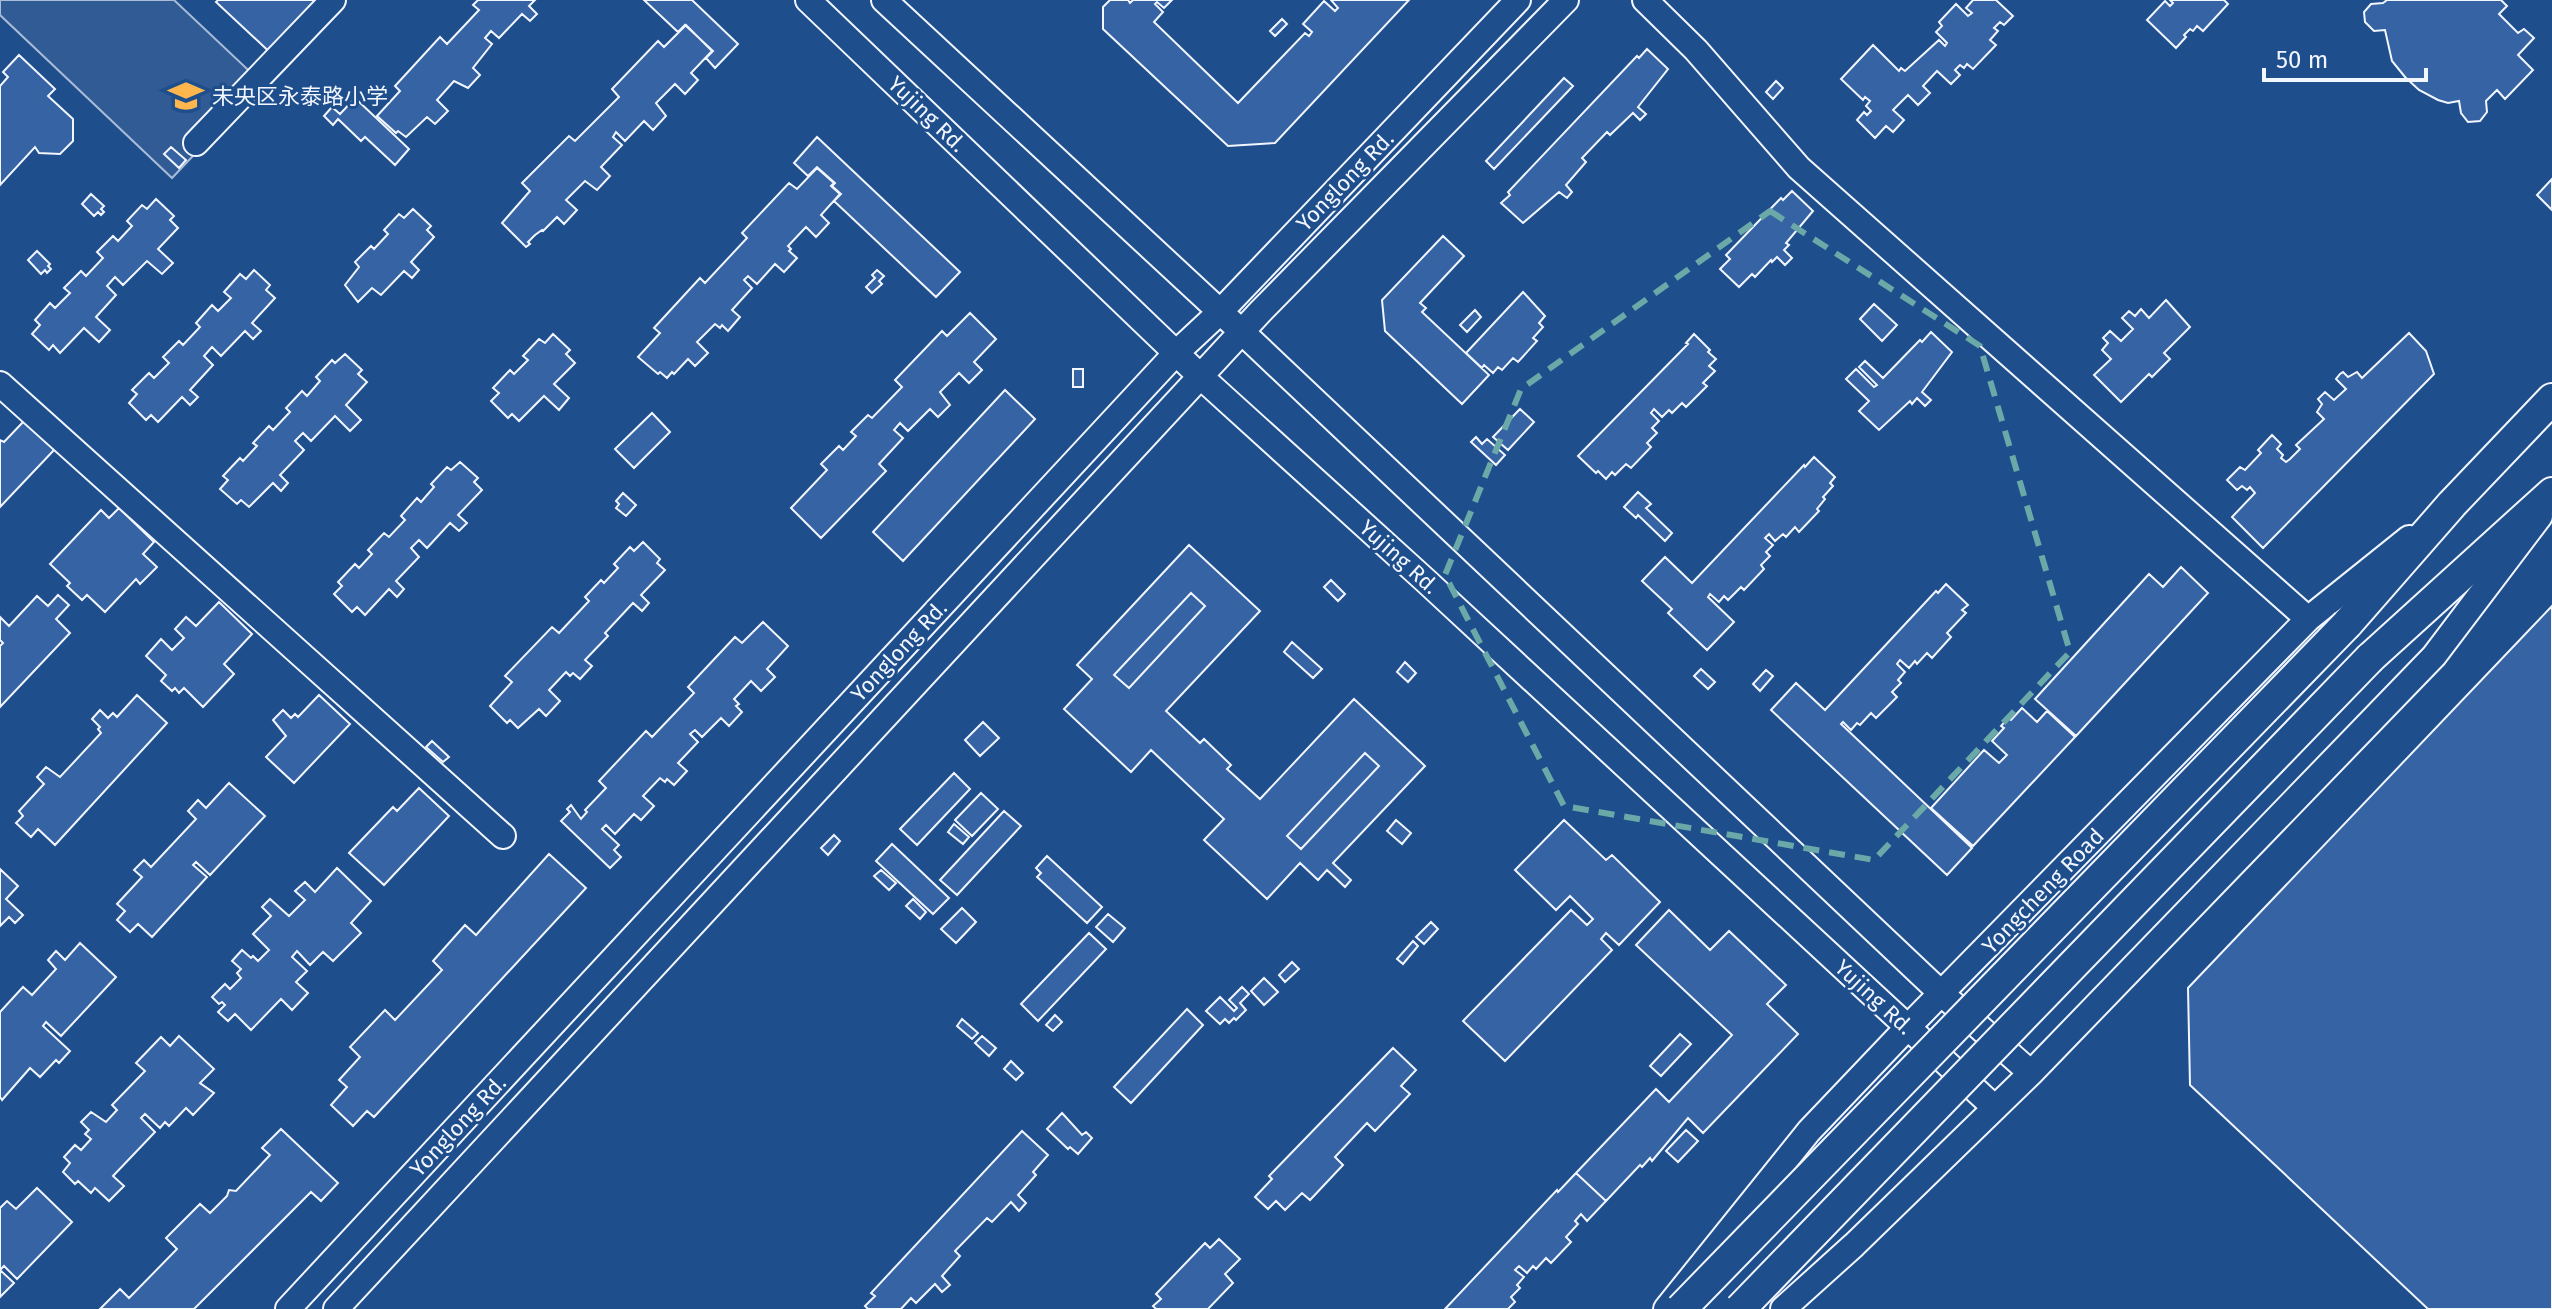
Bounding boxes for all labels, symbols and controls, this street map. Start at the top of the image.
scale bar [2264,32,2426,82]
text: 50 m [2276,46,2328,74]
street label: Yujing Rd. [882,70,972,158]
school or university icon: 未央区永泰路小学 [167,77,205,115]
place label: 未央区永泰路小学 [212,83,388,110]
street label: Yonglong Rd. [1291,125,1399,237]
street label: Yujing Rd. [1354,514,1444,600]
street label: Yonglong Rd. [845,595,953,707]
street label: Yongcheng Road [1976,823,2110,959]
street label: Yujing Rd. [1829,954,1919,1040]
street label: Yonglong Rd. [404,1070,512,1182]

